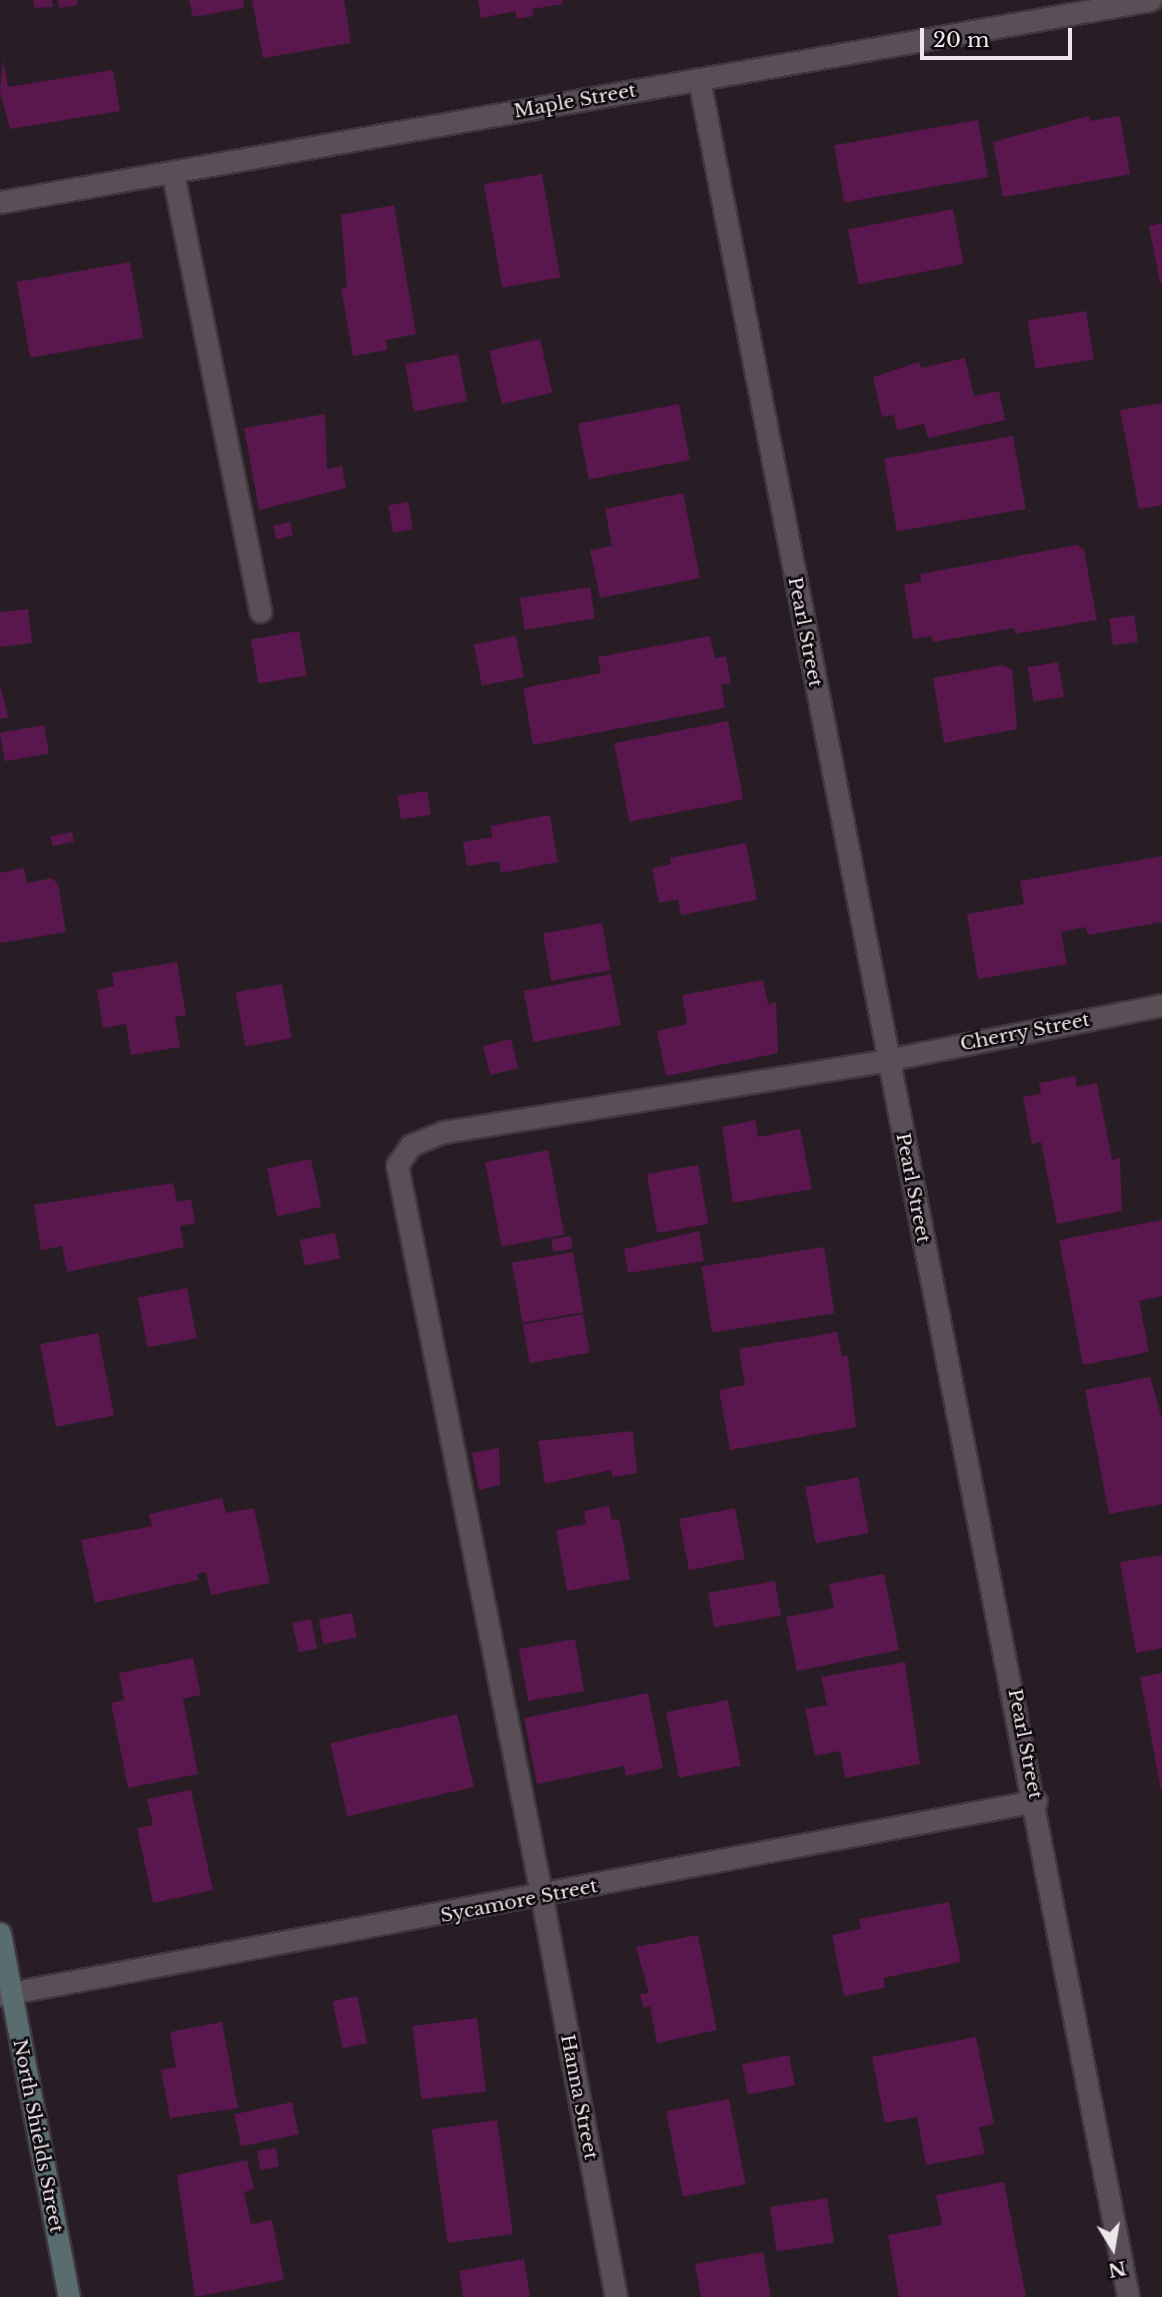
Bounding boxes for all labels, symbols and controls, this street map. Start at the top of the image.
scale bar [924,14,1076,58]
text: 20 m [933,27,990,53]
street label: Maple Street [512,79,638,123]
street label: Pearl Street [783,575,827,689]
street label: Cherry Street [958,1008,1092,1056]
street label: Pearl Street [891,1131,935,1245]
street label: Pearl Street [1003,1687,1047,1801]
street label: Sycamore Street [439,1875,599,1927]
street label: Hanna Street [556,2032,602,2162]
street label: North Shields Street [8,2037,68,2235]
north arrow [1078,2213,1148,2283]
text: N [1106,2256,1128,2282]

